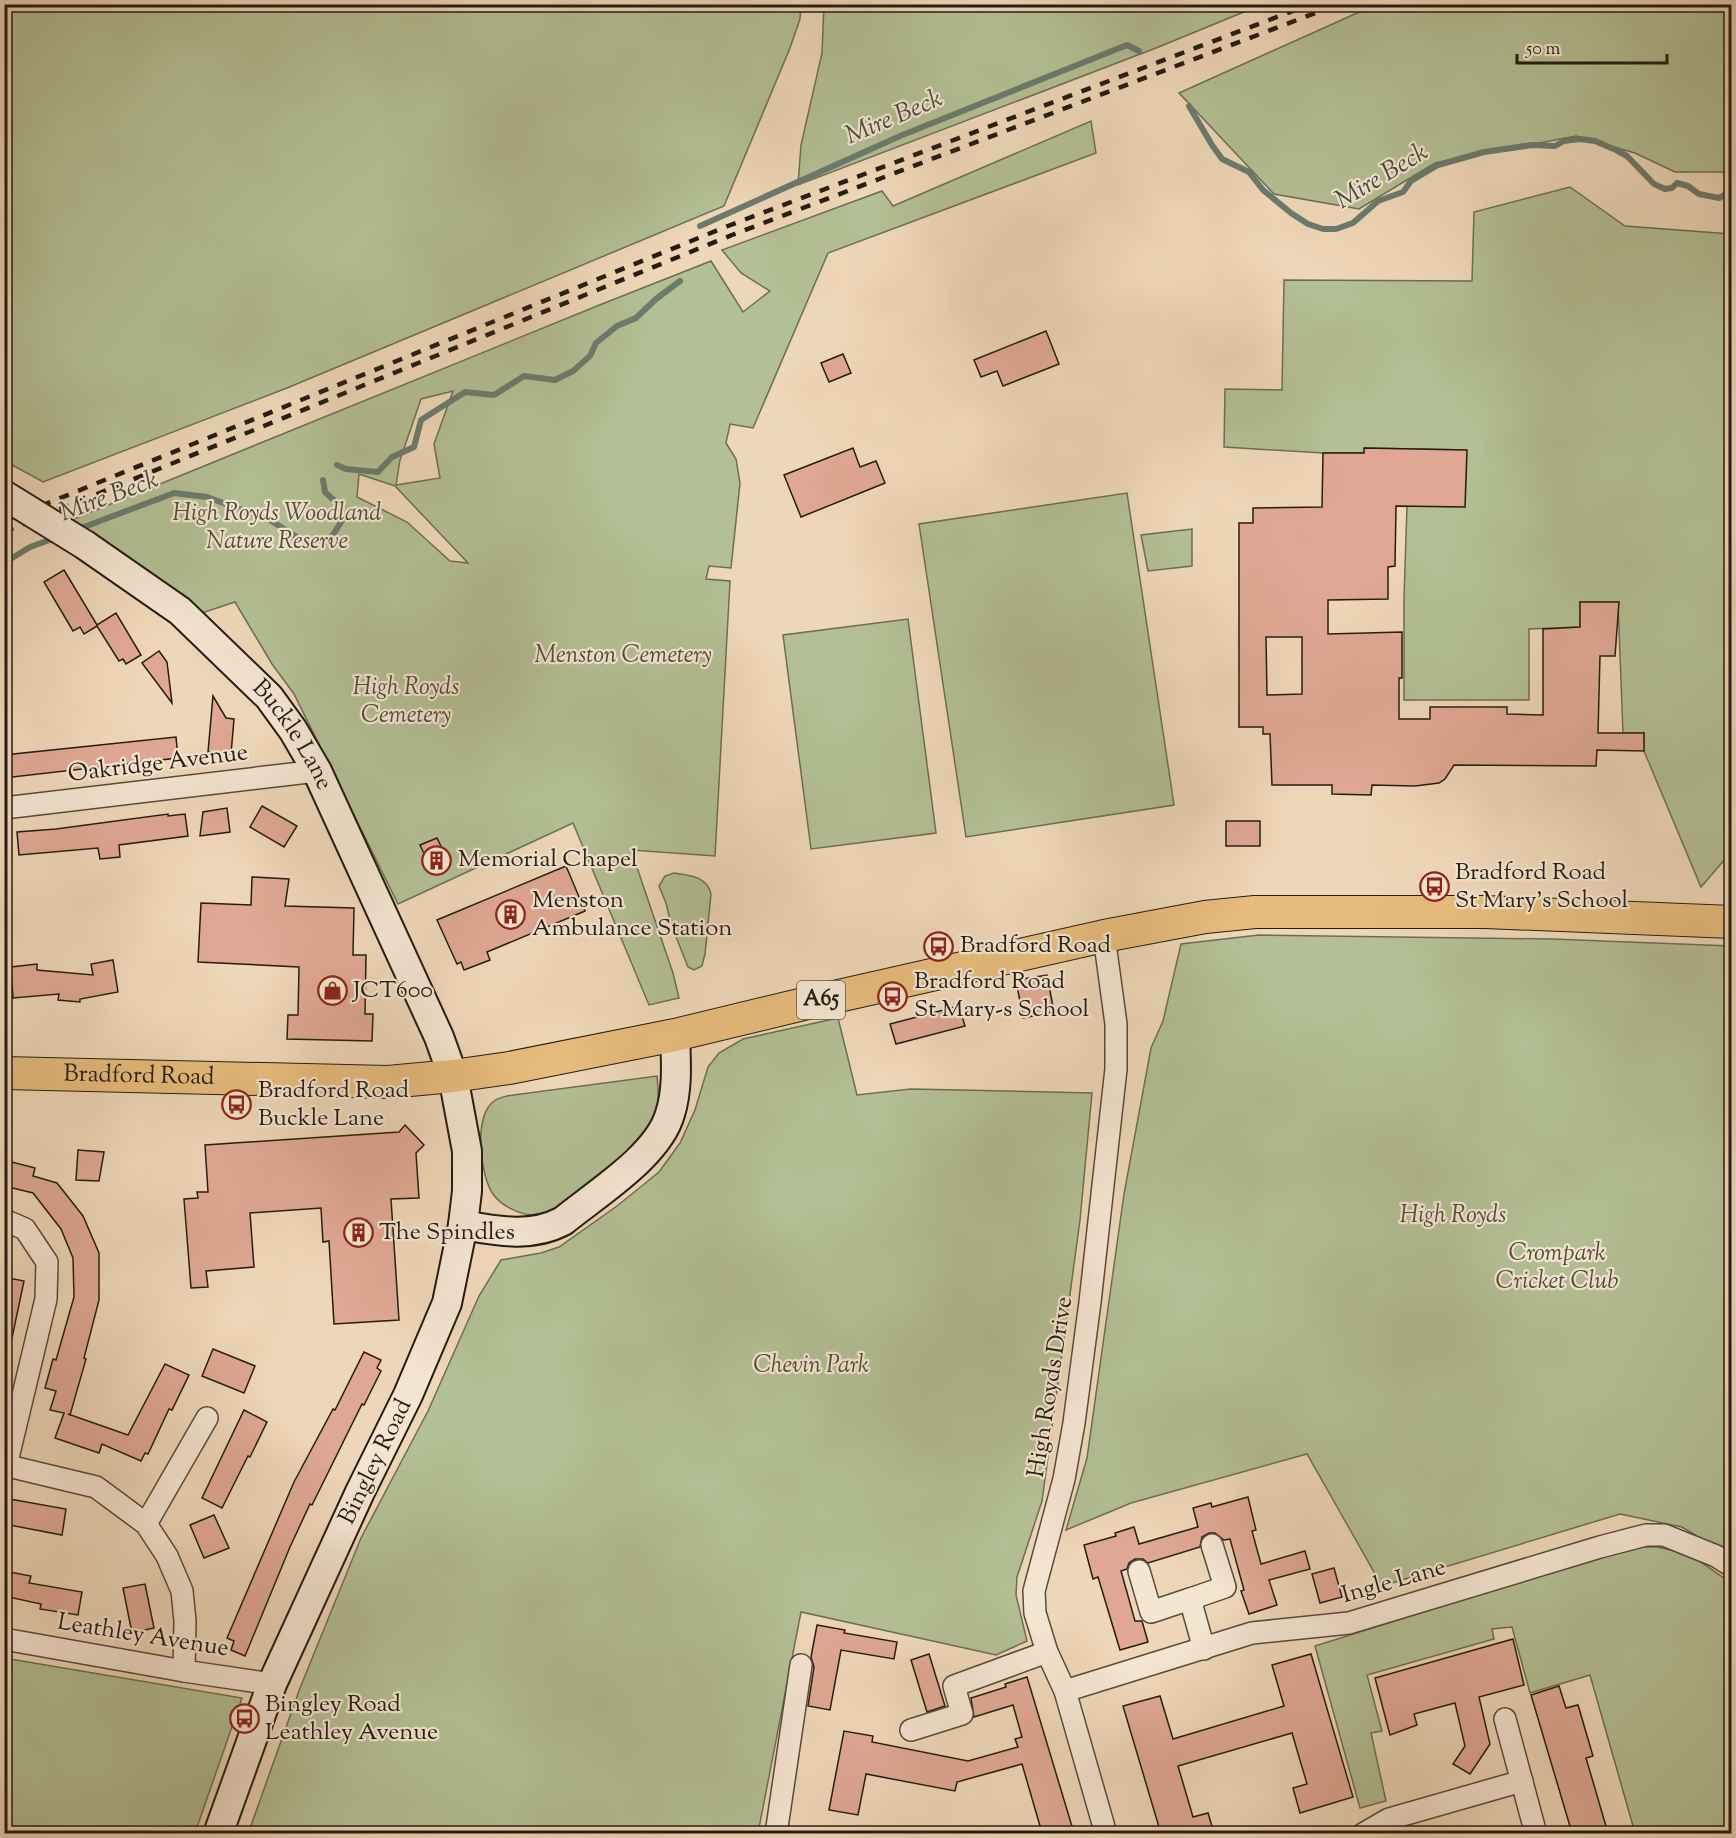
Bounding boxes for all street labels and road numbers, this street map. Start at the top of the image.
street label: Buckle Lane [244,672,341,796]
street label: Oakridge Avenue [66,736,250,792]
road number: A65 [797,981,845,1019]
street label: Bradford Road [63,1057,215,1095]
street label: High Royds Drive [1020,1294,1082,1480]
street label: Bingley Road [331,1393,421,1531]
street label: Ingle Lane [1338,1551,1450,1613]
street label: Leathley Avenue [55,1606,231,1666]

